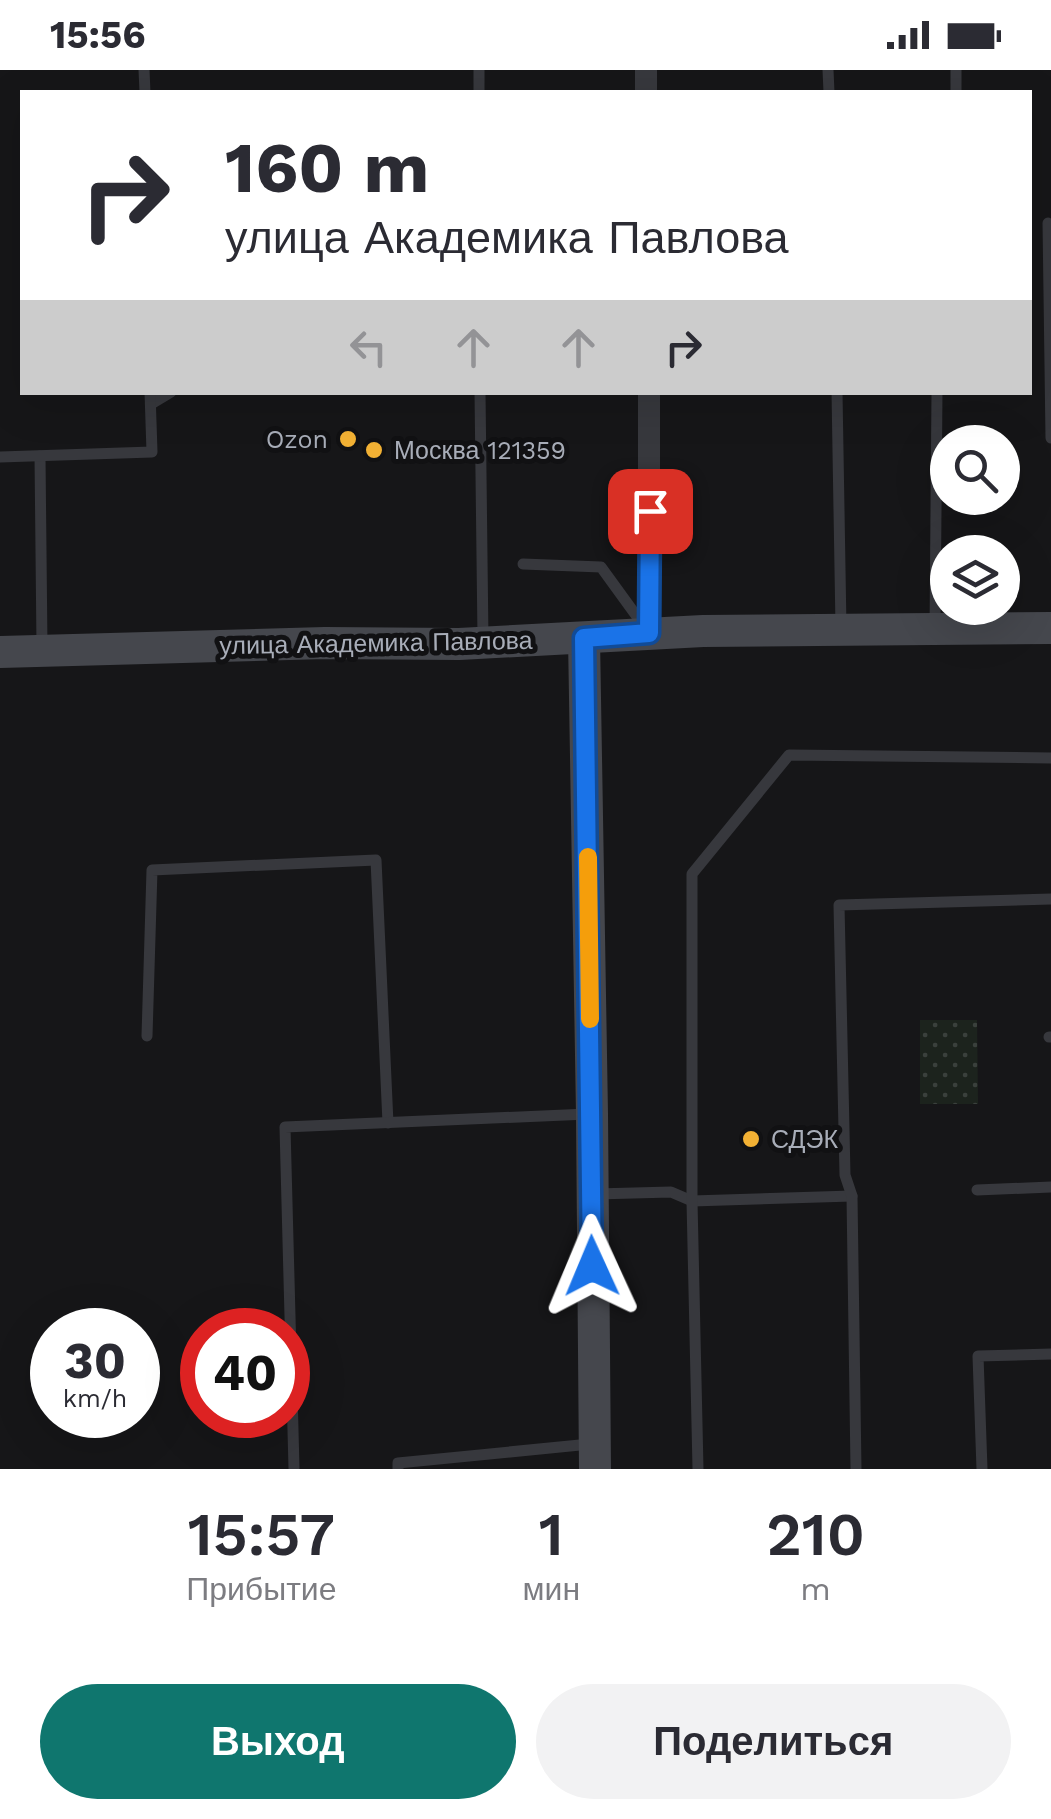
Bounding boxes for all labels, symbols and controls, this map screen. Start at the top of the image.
text: 15:56 [50,13,146,57]
text: 160 m [225,127,429,209]
icon: right [60,130,190,260]
text: улица Академика Павлова [225,211,789,264]
icon: left [341,320,396,375]
icon: ahead [446,320,501,375]
icon: ahead [551,320,606,375]
icon: right [656,320,711,375]
place label: Ozon [266,425,328,454]
map controls [930,425,1020,625]
button: search [930,425,1020,515]
marker: Ozon [337,428,359,450]
place label: Москва 121359 [394,436,566,465]
marker: Москва 121359 [363,439,385,461]
pin [608,469,693,554]
icon: arrive [623,484,678,539]
button: layers [930,535,1020,625]
street label: улица Академика Павлова [219,626,533,660]
place label: СДЭК [771,1125,838,1154]
marker: СДЭК [740,1128,762,1150]
position arrow [540,1214,644,1318]
speed limit sign: 40 [180,1308,310,1438]
text: 30 [64,1331,126,1390]
text: km/h [63,1384,127,1413]
text: 15:57 [188,1499,335,1570]
text: 1 [539,1499,564,1570]
text: 210 [766,1499,865,1570]
text: Прибытие [186,1570,336,1608]
text: мин [523,1570,580,1608]
text: m [800,1570,831,1608]
button: Выход [40,1684,516,1799]
button: Поделиться [536,1684,1011,1799]

